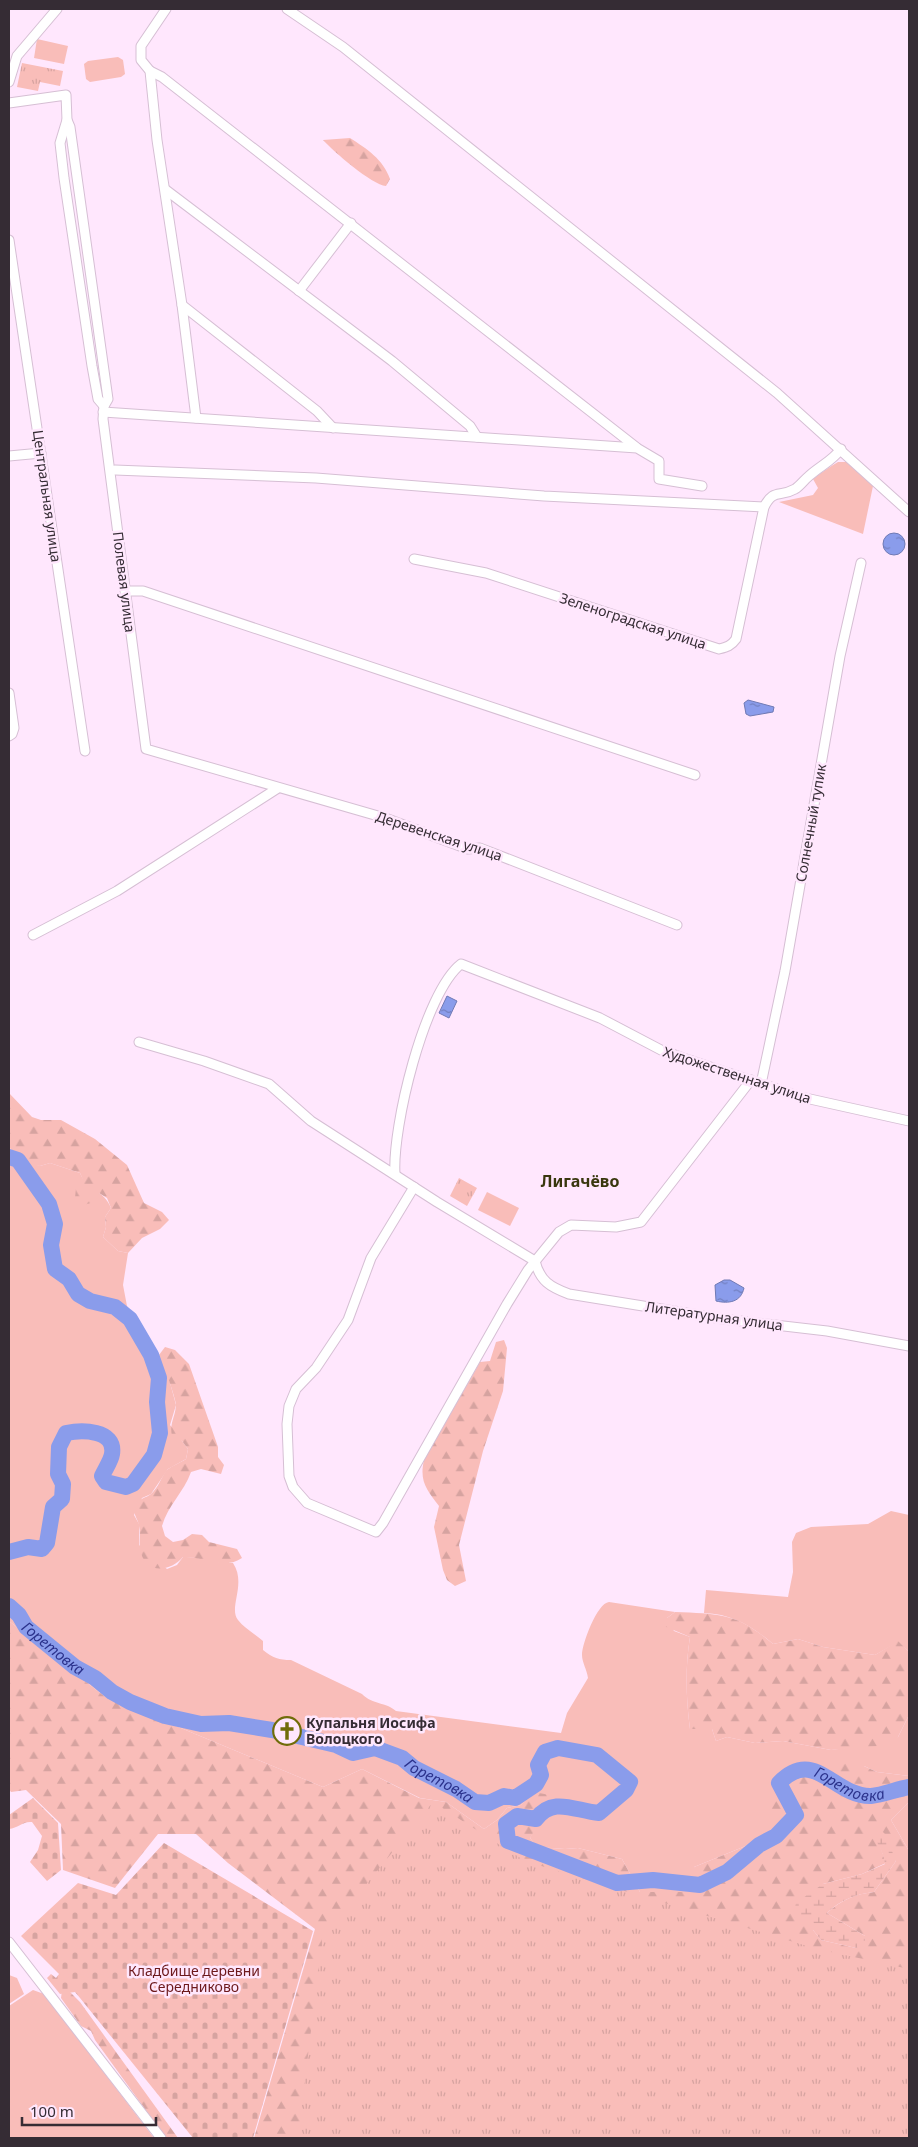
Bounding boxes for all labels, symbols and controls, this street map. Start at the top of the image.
street label: Центральная улица [29,429,66,563]
street label: Полевая улица [109,530,140,634]
street label: Зеленоградская улица [558,588,709,653]
street label: Солнечный тупик [791,762,830,884]
street label: Деревенская улица [374,806,505,865]
street label: Художественная улица [661,1042,814,1107]
district label: Лигачёво [541,1170,619,1192]
street label: Литературная улица [644,1296,784,1335]
water label: Горетовка [18,1617,89,1679]
place label: Купальня Иосифа Волоцкого [306,1713,436,1748]
church icon: Купальня Иосифа Волоцкого [272,1716,302,1746]
water label: Горетовка [401,1754,478,1807]
water label: Горетовка [812,1761,887,1805]
park label: Кладбище деревни Середниково [128,1961,260,1996]
scale bar [22,2094,156,2126]
text: 100 m [30,2101,74,2121]

